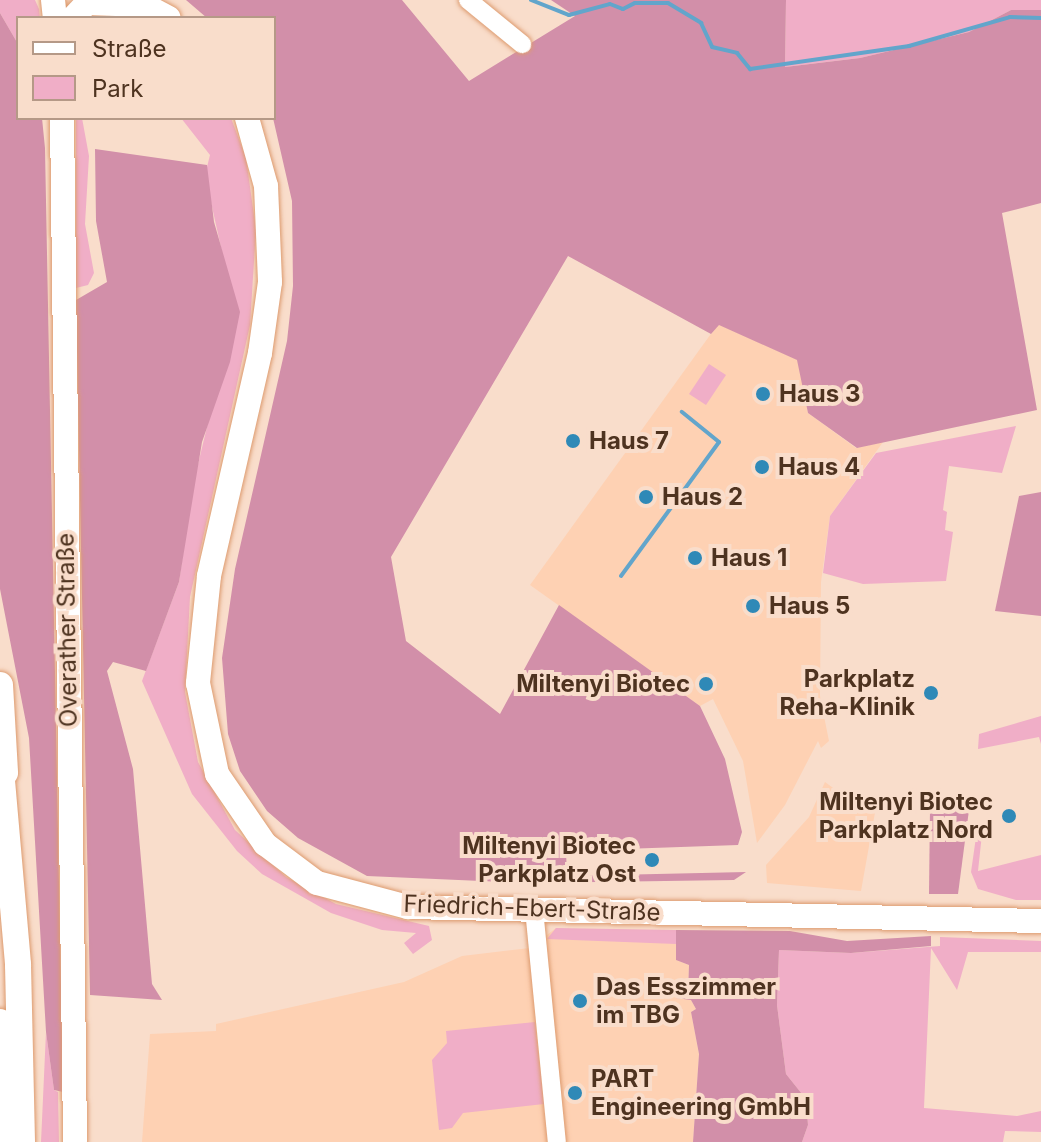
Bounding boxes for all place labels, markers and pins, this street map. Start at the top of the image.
place label: Haus 3 [779,380,860,408]
marker: Haus 3 [754,385,772,403]
place label: Haus 7 [589,427,669,455]
marker: Haus 7 [564,432,582,450]
place label: Haus 4 [778,453,860,481]
marker: Haus 4 [753,458,771,476]
place label: Haus 2 [662,483,743,511]
marker: Haus 2 [637,488,655,506]
place label: Haus 1 [711,544,787,572]
marker: Haus 1 [686,549,704,567]
place label: Haus 5 [769,592,850,620]
marker: Haus 5 [744,597,762,615]
place label: Parkplatz Reha-Klinik [779,665,915,721]
place label: Miltenyi Biotec [516,670,690,698]
marker: Miltenyi Biotec [697,675,715,693]
marker: Parkplatz Reha-Klinik [922,684,940,702]
place label: Miltenyi Biotec Parkplatz Nord [819,788,993,844]
marker: Miltenyi Biotec Parkplatz Nord [1000,807,1018,825]
place label: Miltenyi Biotec Parkplatz Ost [462,832,636,888]
marker: Miltenyi Biotec Parkplatz Ost [643,851,661,869]
place label: Das Esszimmer im TBG [596,973,776,1029]
marker: Das Esszimmer im TBG [571,992,589,1010]
place label: PART Engineering GmbH [591,1065,811,1121]
marker: PART Engineering GmbH [566,1084,584,1102]

